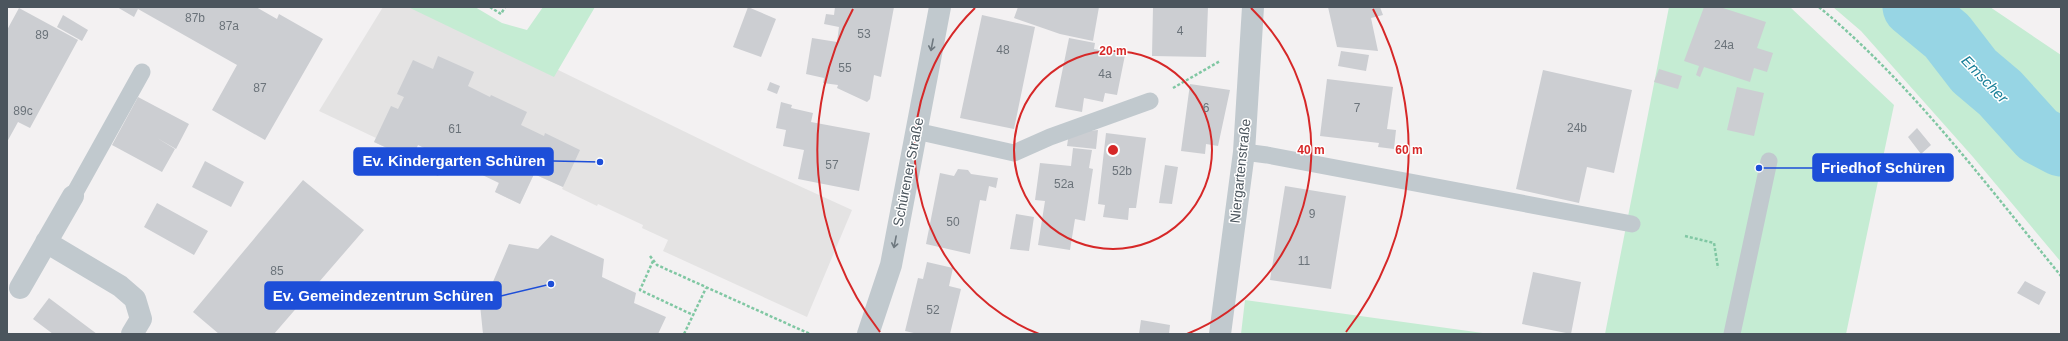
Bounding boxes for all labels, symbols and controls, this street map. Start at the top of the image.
house number: 87b [185,11,205,25]
house number: 87a [219,19,239,33]
house number: 4 [1177,24,1184,38]
house number: 53 [857,27,871,41]
house number: 89 [35,28,49,42]
one-way arrow [928,38,936,51]
house number: 24a [1714,38,1734,52]
house number: 48 [996,43,1010,57]
text: 20 m [1099,44,1127,58]
water label: Emscher [1958,52,2012,107]
house number: 55 [838,61,852,75]
house number: 4a [1098,67,1112,81]
house number: 87 [253,81,267,95]
house number: 6 [1203,101,1210,115]
house number: 7 [1354,101,1361,115]
house number: 89c [13,104,33,118]
street label: Schürener Straße [890,116,926,228]
street label: Niergartenstraße [1227,118,1253,224]
house number: 24b [1567,121,1587,135]
house number: 61 [448,122,462,136]
centre of rings [1106,143,1120,157]
text: 40 m [1297,143,1325,157]
text: 60 m [1395,143,1423,157]
callout: Ev. Kindergarten Schüren [354,148,553,175]
text: Ev. Kindergarten Schüren [362,152,546,169]
callout: Friedhof Schüren [1813,154,1953,181]
house number: 57 [825,158,839,172]
text: Friedhof Schüren [1821,159,1945,176]
house number: 52b [1112,164,1132,178]
house number: 52a [1054,177,1074,191]
house number: 9 [1309,207,1316,221]
house number: 50 [946,215,960,229]
one-way arrow [891,235,899,248]
house number: 11 [1298,254,1311,268]
house number: 85 [270,264,284,278]
callout: Ev. Gemeindezentrum Schüren [265,282,501,309]
text: Ev. Gemeindezentrum Schüren [273,287,493,304]
house number: 52 [926,303,940,317]

